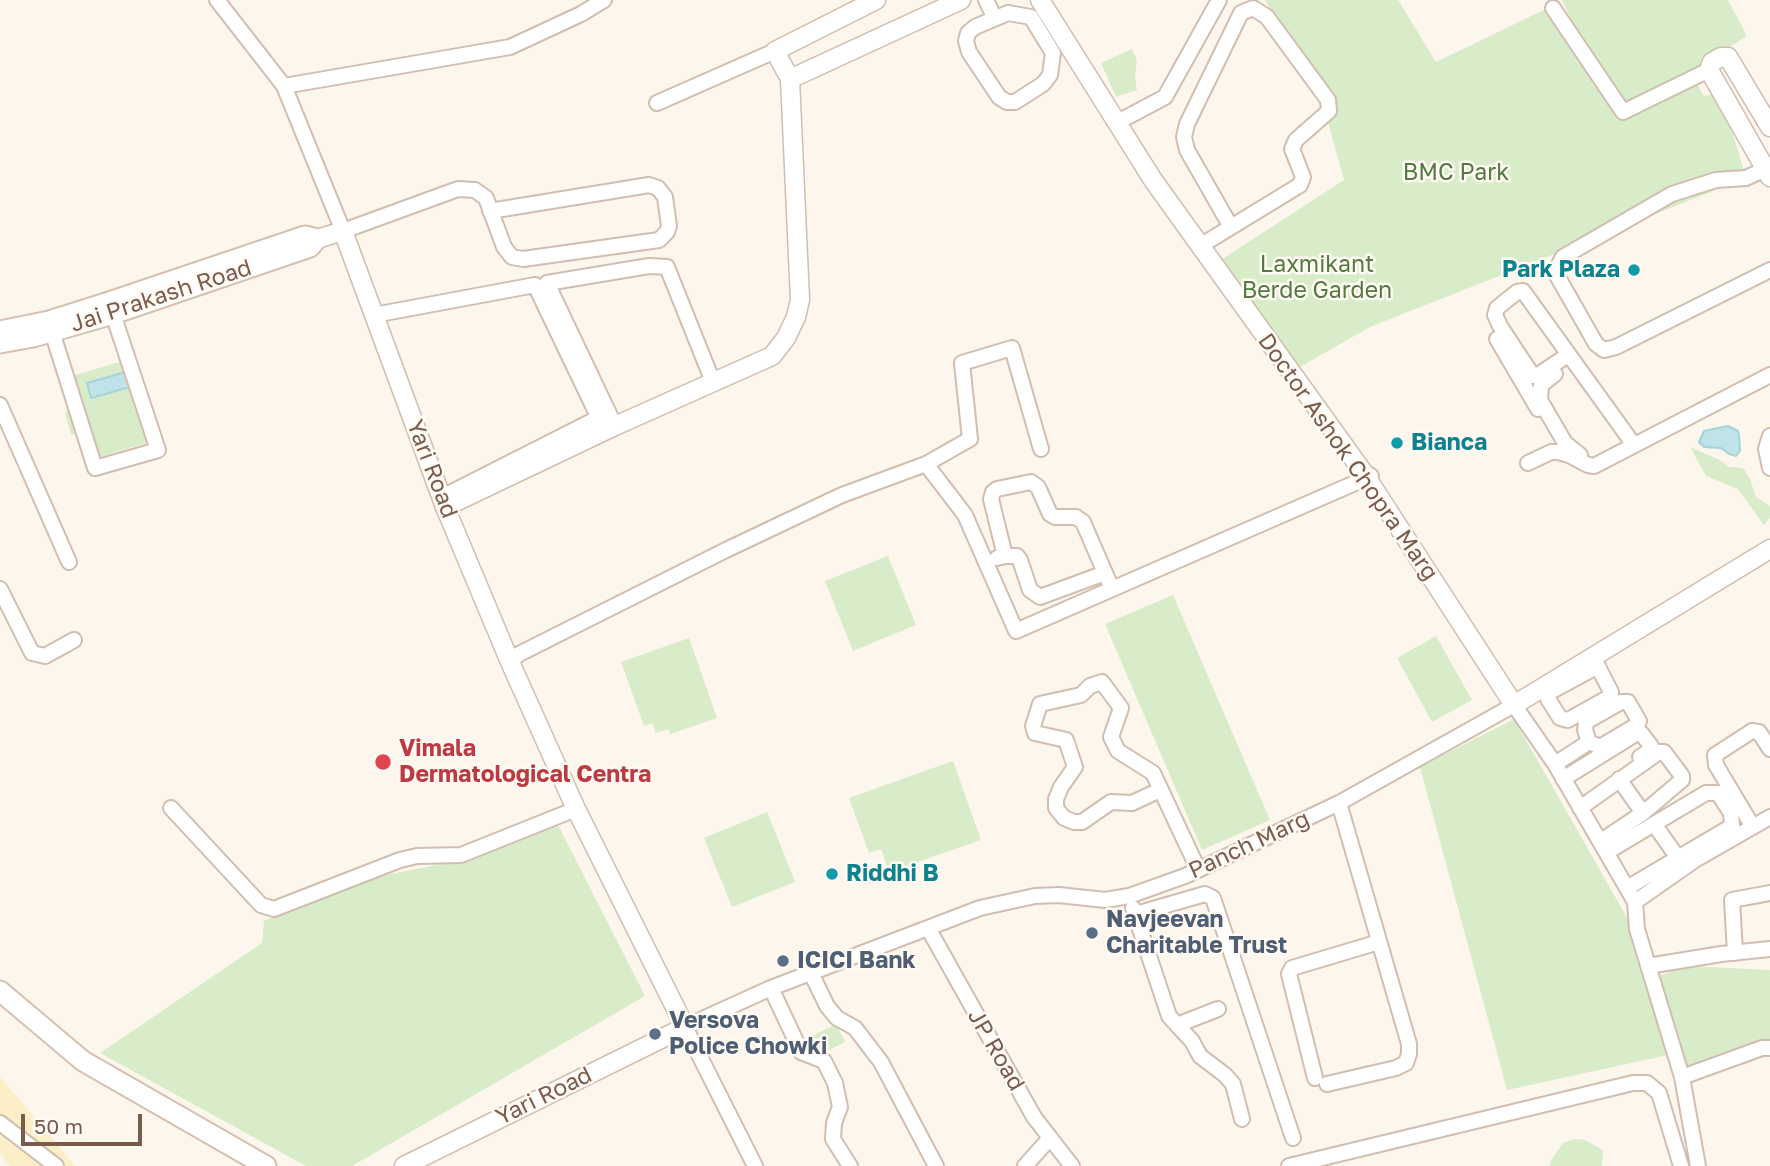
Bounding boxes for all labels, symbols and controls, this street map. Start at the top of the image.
park label: BMC Park [1403,159,1509,187]
park label: Laxmikant Berde Garden [1242,251,1392,305]
street label: Jai Prakash Road [67,254,255,338]
place label: Park Plaza [1502,256,1620,284]
marker: Park Plaza [1626,262,1642,278]
street label: Doctor Ashok Chopra Marg [1252,328,1444,586]
street label: Yari Road [401,416,463,522]
place label: Bianca [1411,429,1487,457]
marker: Bianca [1389,435,1405,451]
place label: Vimala Dermatological Centra [399,735,651,789]
marker: Vimala Dermatological Centra [373,752,393,772]
street label: Panch Marg [1184,805,1314,885]
place label: Riddhi B [846,860,939,888]
marker: Riddhi B [824,866,840,882]
place label: Navjeevan Charitable Trust [1106,906,1287,960]
marker: Navjeevan Charitable Trust [1084,925,1100,941]
place label: ICICI Bank [797,947,916,975]
marker: ICICI Bank [775,953,791,969]
street label: JP Road [962,1004,1030,1096]
place label: Versova Police Chowki [669,1007,827,1061]
marker: Versova Police Chowki [647,1026,663,1042]
street label: Yari Road [492,1061,596,1131]
scale bar [24,1100,145,1144]
text: 50 m [34,1113,83,1139]

